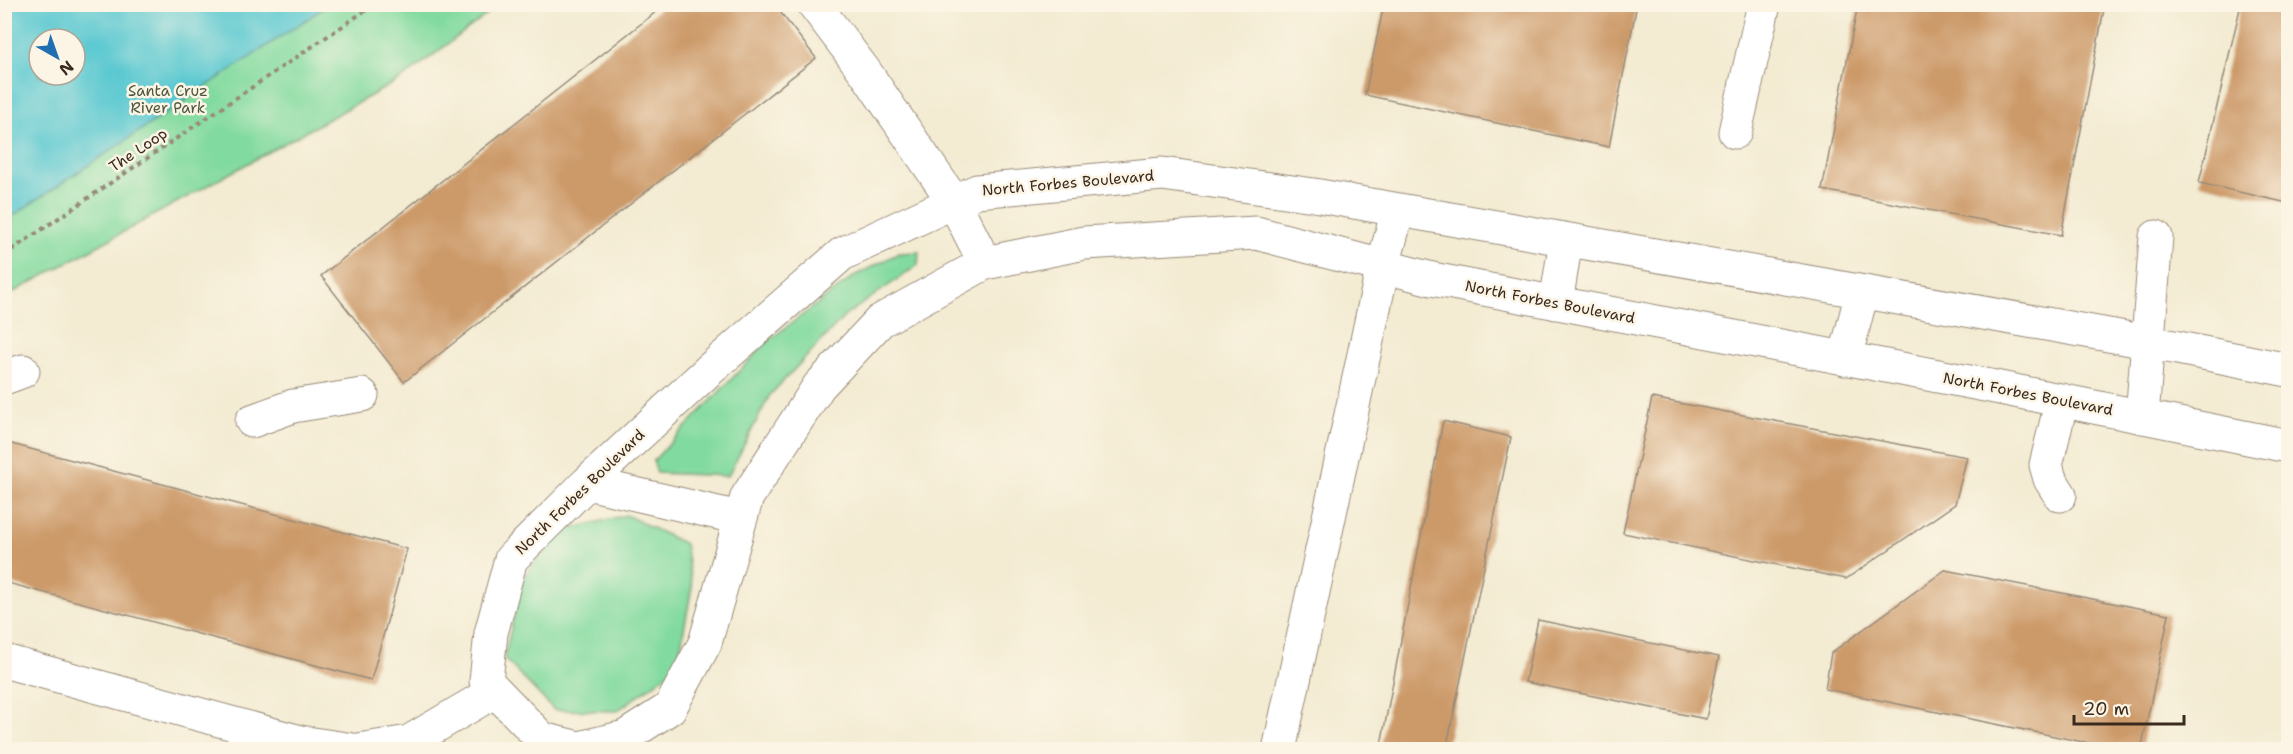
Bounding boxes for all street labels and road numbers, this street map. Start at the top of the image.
street label: The Loop [105,123,171,177]
street label: North Forbes Boulevard [981,165,1155,200]
street label: North Forbes Boulevard [1463,276,1637,328]
street label: North Forbes Boulevard [1941,368,2115,420]
street label: North Forbes Boulevard [511,424,649,559]

